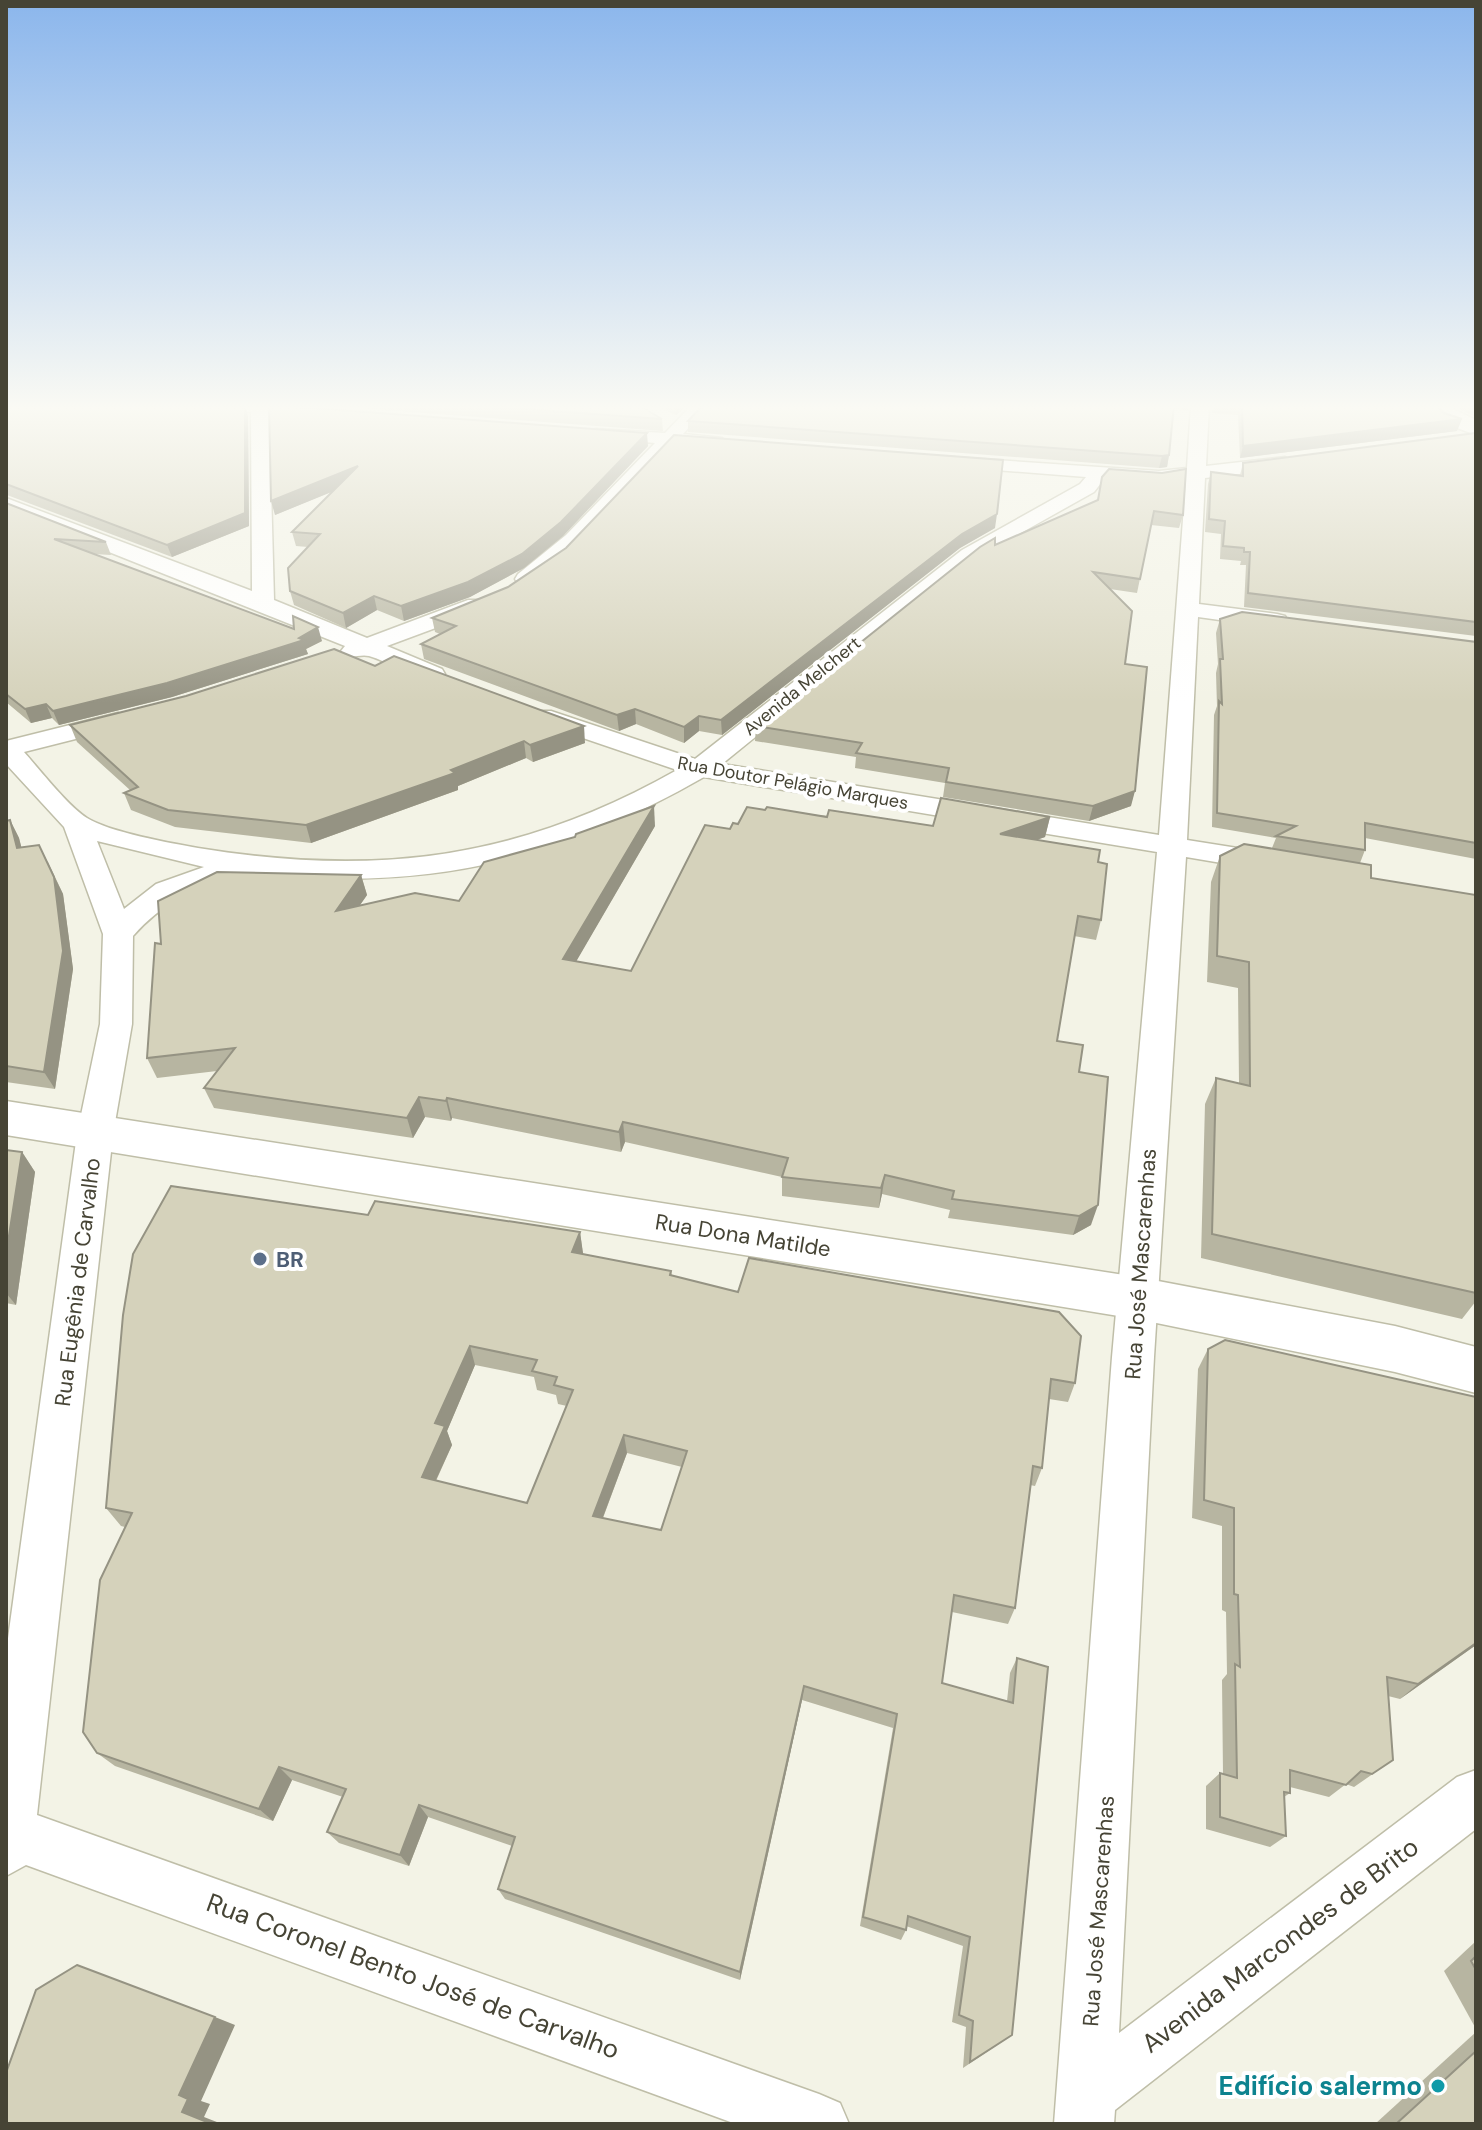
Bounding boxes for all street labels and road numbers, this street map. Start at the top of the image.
street label: Avenida Melchert [738,631,866,741]
street label: Rua Doutor Pelágio Marques [676,751,910,815]
street label: Rua José Mascarenhas [1118,1148,1163,1381]
street label: Rua Eugênia de Carvalho [48,1156,107,1408]
street label: Rua Dona Matilde [653,1207,833,1264]
street label: Rua José Mascarenhas [1076,1795,1121,2028]
street label: Avenida Marcondes de Brito [1135,1830,1425,2060]
street label: Rua Coronel Bento José de Carvalho [202,1885,624,2067]

